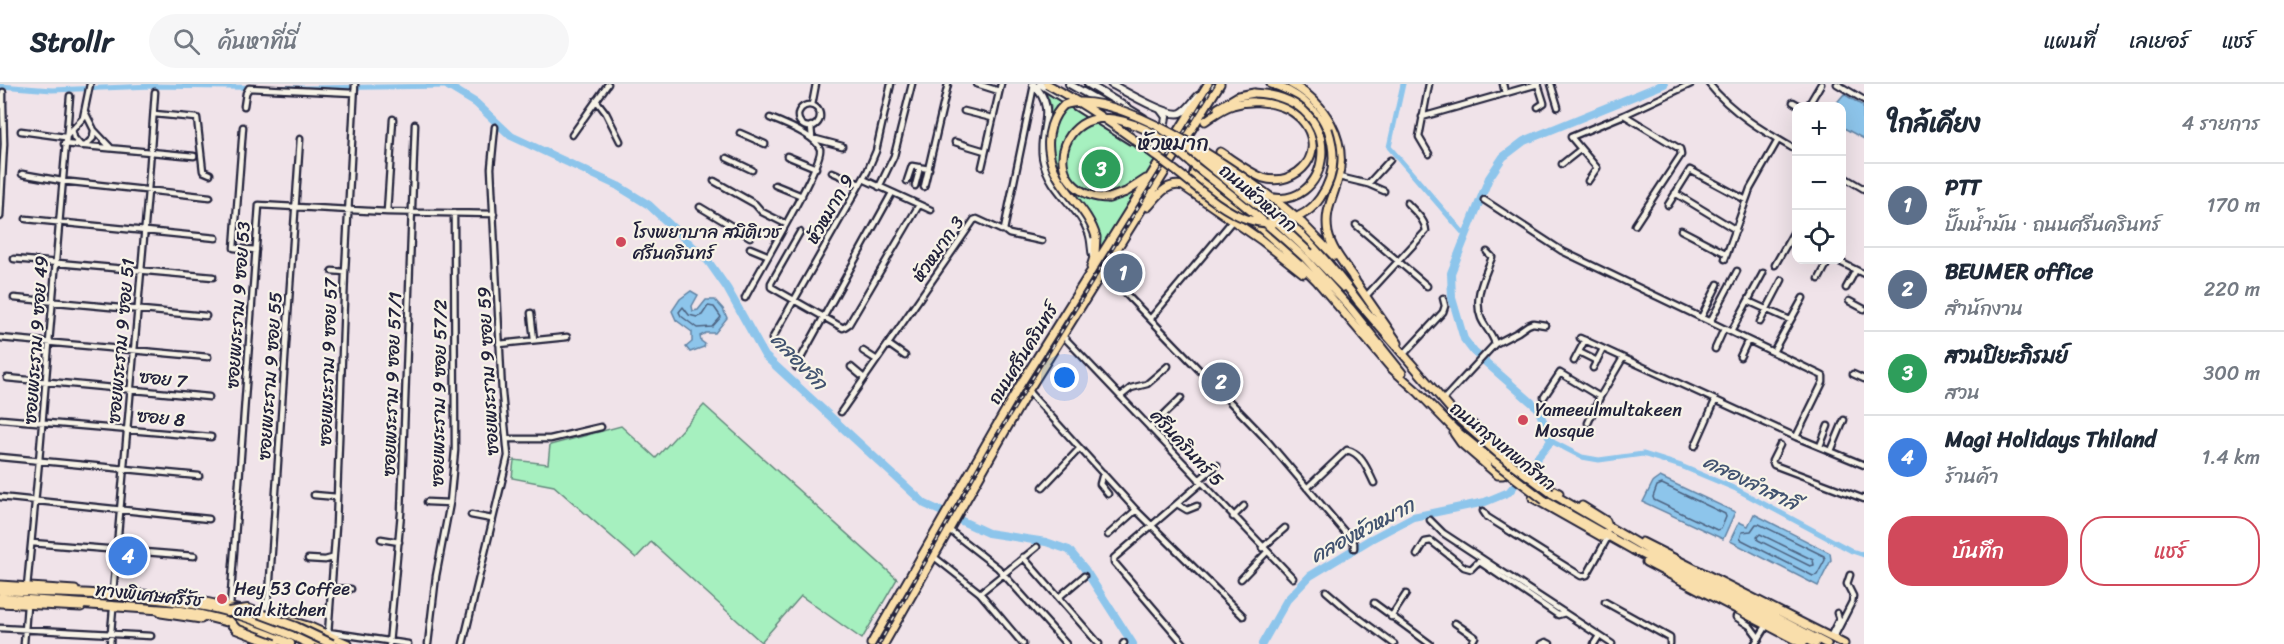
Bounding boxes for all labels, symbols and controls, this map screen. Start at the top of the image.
search box [149,14,569,68]
text: Strollr [30,17,113,66]
text: ค้นหาที่นี่ [218,22,297,61]
text: แผนที่ [2044,22,2096,60]
text: เลเยอร์ [2129,22,2189,60]
text: แชร์ [2222,22,2254,60]
icon: search [170,25,203,58]
text: ใกล้เคียง [1888,100,1980,146]
map controls [1792,102,1846,264]
button: + [1792,102,1846,156]
text: 4 รายการ [2182,106,2260,141]
district label: หัวหมาก [1137,124,1209,162]
pin: 3 [1082,146,1120,191]
street label: ถนนหัวหมาก [1212,155,1304,241]
button: − [1792,156,1846,210]
street label: หัวหมาก 9 [797,168,863,250]
text: PTT [1945,168,1981,207]
text: 1 [1903,188,1912,223]
text: 170 m [2207,188,2260,223]
text: ปั๊มน้ำมัน · ถนนศรีนครินทร์ [1945,207,2160,242]
street label: หัวหมาก 3 [903,209,973,289]
button: locate [1792,210,1846,264]
place label: โรงพยาบาล สมิติเวช ศรีนครินทร์ [632,216,782,269]
street label: ซอยพระราม 9 ซอย 53 [216,220,260,390]
marker: โรงพยาบาล สมิติเวช ศรีนครินทร์ [614,235,628,249]
pin: 1 [1104,250,1142,296]
text: BEUMER office [1945,252,2093,291]
street label: ซอยพระราม 9 ซอย 49 [14,255,58,425]
street label: ซอยพระราม 9 ซอย 51 [98,257,144,425]
text: 2 [1902,272,1913,307]
text: 220 m [2204,272,2260,307]
street label: ซอยพระราม 9 ซอย 57 [309,276,347,447]
street label: ซอยพระราม 9 ซอย 59 [468,286,508,456]
street label: ซอยพระราม 9 ซอย 55 [248,291,292,461]
street label: ซอยพระราม 9 ซอย 57/1 [373,291,411,477]
text: สำนักงาน [1945,291,2023,326]
street label: ถนนศรีนครินทร์ [979,294,1069,411]
street label: ซอยพระราม 9 ซอย 57/2 [421,299,457,487]
water label: คลองจิก [762,324,837,400]
text: สวนปิยะภิรมย์ [1945,336,2068,375]
text: 3 [1902,356,1913,391]
text: 300 m [2203,356,2260,391]
pin: 2 [1202,360,1240,404]
street label: ซอย 7 [138,361,190,398]
your location [1050,363,1079,392]
text: สวน [1945,375,1980,410]
street label: ถนนกรุงเทพกรีฑา [1443,393,1563,499]
place label: Yameeulmultakeen Mosque [1535,394,1682,447]
street label: ซอย 8 [135,400,187,436]
street label: ศรีนครินทร์ 5 [1142,401,1232,494]
marker: Yameeulmultakeen Mosque [1516,413,1530,427]
text: Magi Holidays Thiland [1945,420,2156,459]
text: 4 [1901,440,1914,475]
text: 1.4 km [2202,440,2260,475]
water label: คลองลำสาลี [1697,444,1811,524]
text: ร้านค้า [1945,459,1999,494]
water label: คลองหัวหมาก [1304,487,1423,573]
button: บันทึก [1888,516,2068,586]
button: แชร์ [2080,516,2260,586]
pin: 4 [108,534,148,578]
street label: ทางพิเศษศรีรัช [94,573,206,617]
place label: Hey 53 Coffee and kitchen [234,573,350,626]
marker: Hey 53 Coffee and kitchen [215,592,229,606]

